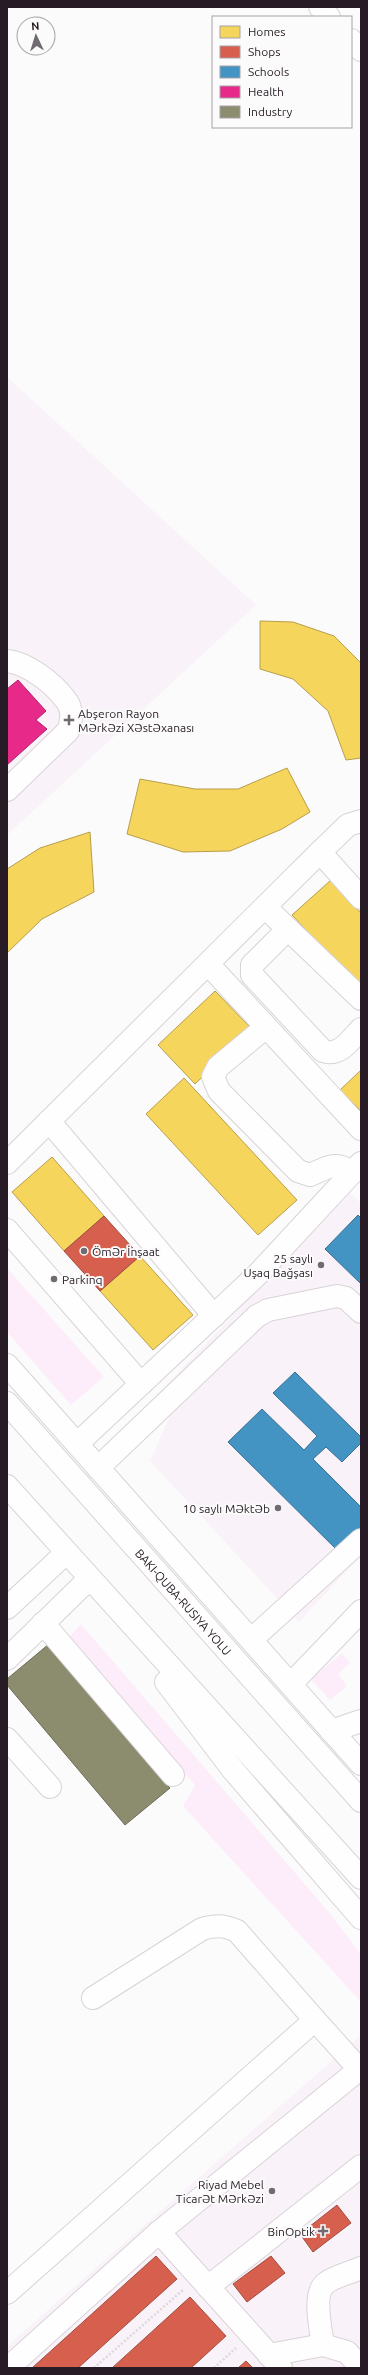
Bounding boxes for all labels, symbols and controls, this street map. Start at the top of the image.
north arrow [16,16,56,56]
legend [212,16,352,128]
text: N [31,20,40,32]
text: Homes [248,25,286,38]
text: Shops [248,45,280,58]
text: Schools [248,65,289,78]
text: Health [248,85,284,98]
text: Industry [248,105,293,118]
place label: Abşeron Rayon Mərkəzi Xəstəxanası [78,707,194,734]
marker: Abşeron Rayon Mərkəzi Xəstəxanası [63,714,75,726]
place label: Ömər İnşaat [92,1245,160,1258]
marker: Ömər İnşaat [79,1246,89,1256]
place label: 25 saylı Uşaq Bağşası [243,1252,313,1279]
marker: 25 saylı Uşaq Bağşası [316,1260,326,1270]
place label: Parkinq [62,1273,103,1286]
marker: Parkinq [49,1274,59,1284]
place label: 10 saylı Məktəb [183,1502,270,1515]
marker: 10 saylı Məktəb [273,1503,283,1513]
street label: BAKI-QUBA-RUSIYA YOLU [133,1546,234,1657]
place label: Riyad Mebel Ticarət Mərkəzi [176,2178,264,2205]
marker: Riyad Mebel Ticarət Mərkəzi [267,2186,277,2196]
place label: BinOptik [268,2225,315,2238]
marker: BinOptik [318,2226,328,2236]

